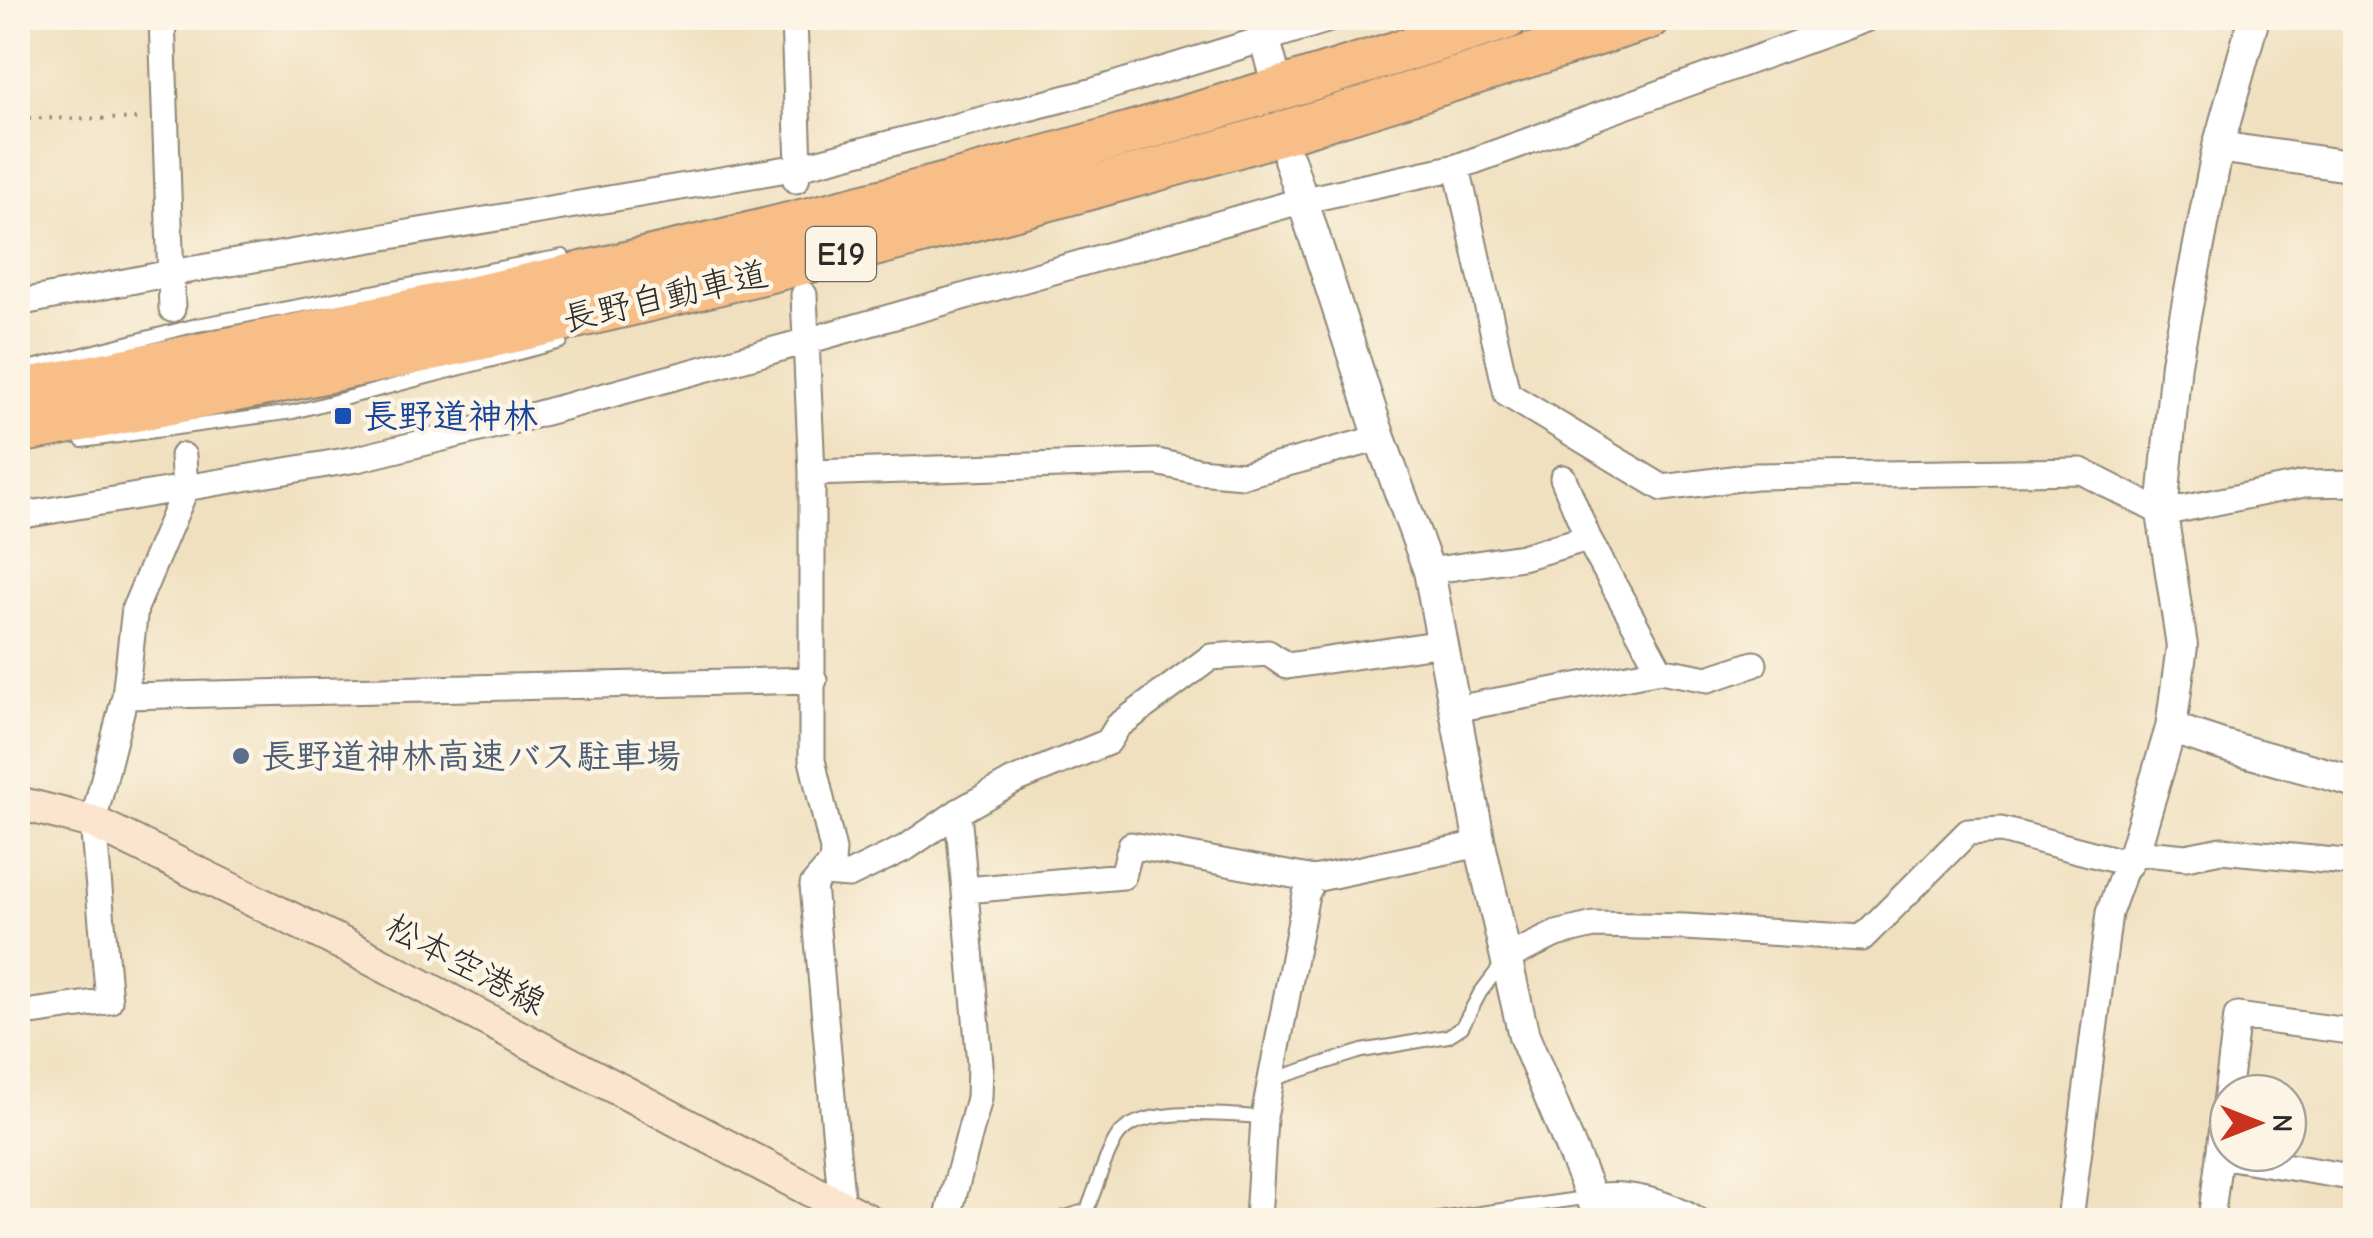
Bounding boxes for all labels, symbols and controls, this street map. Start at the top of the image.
road number: E19 [806,227,876,281]
street label: 長野自動車道 [558,253,772,340]
place label: 長野道神林 [363,396,538,437]
marker: 長野道神林 [332,405,354,427]
place label: 長野道神林高速バス駐車場 [261,736,681,777]
marker: 長野道神林高速バス駐車場 [230,745,252,767]
street label: 松本空港線 [379,905,553,1024]
north arrow [2208,1073,2308,1173]
text: N [2266,1114,2298,1132]

